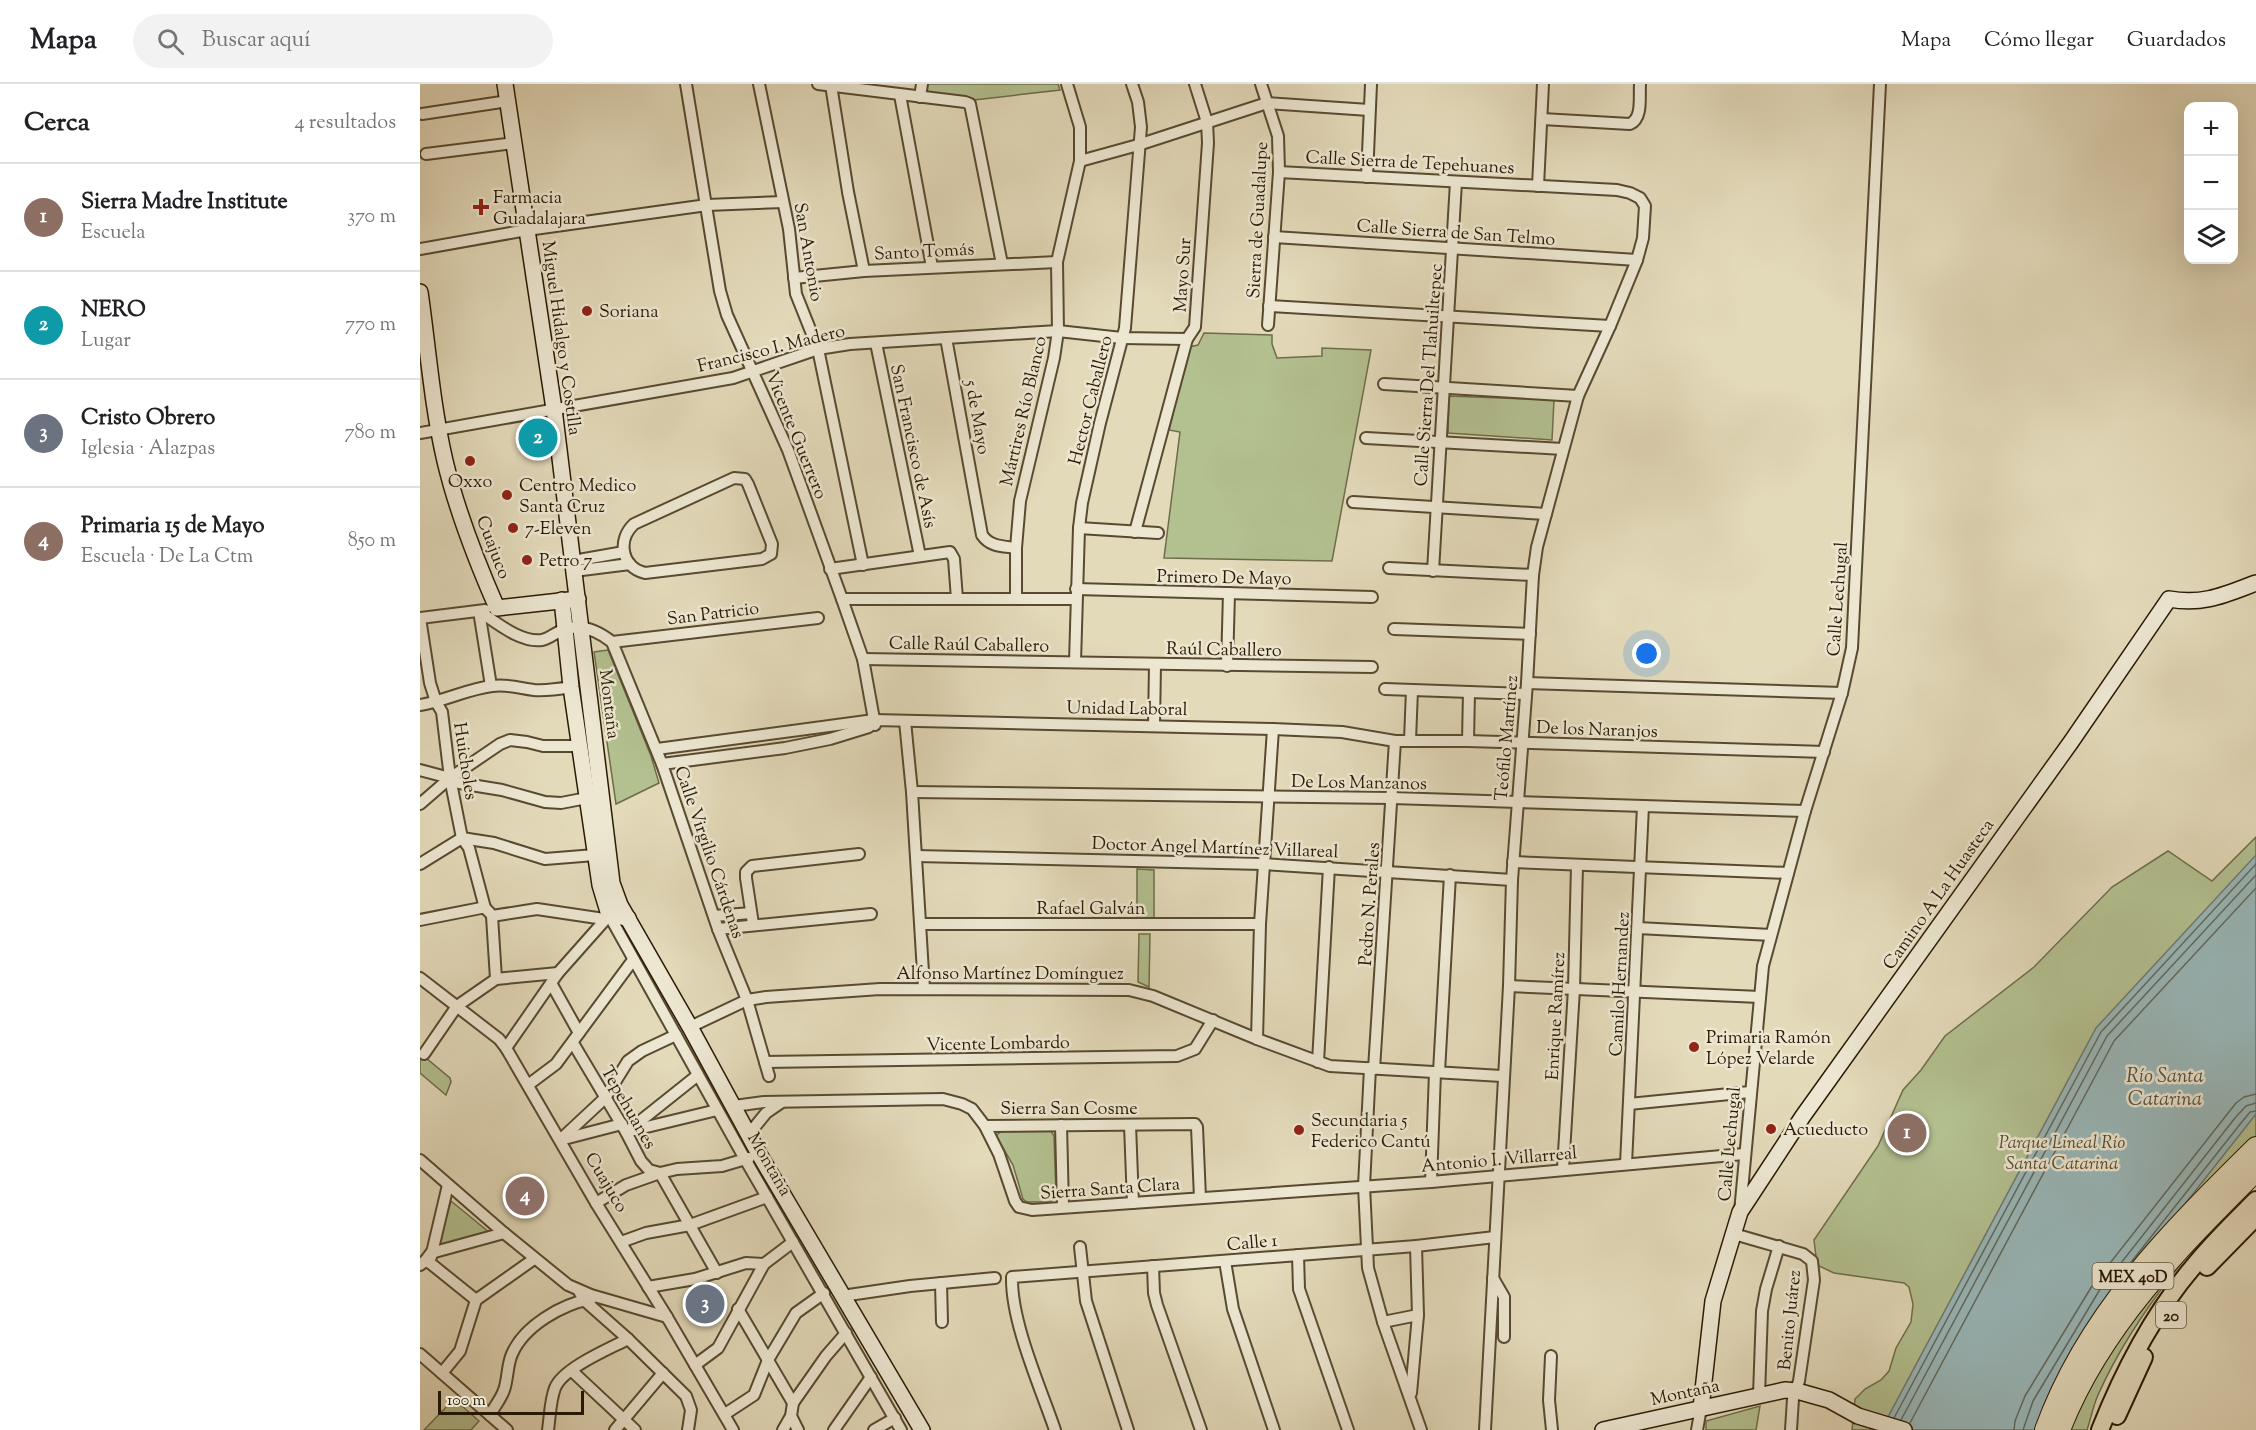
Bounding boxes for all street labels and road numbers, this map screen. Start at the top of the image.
street label: Sierra de Guadalupe [1242,141,1276,299]
street label: Calle Sierra de Tepehuanes [1305,146,1515,182]
street label: San Antonio [786,201,829,304]
street label: Calle Sierra de San Telmo [1356,214,1556,254]
street label: Santo Tomás [873,237,975,269]
street label: Mayo Sur [1168,237,1200,313]
street label: Miguel Hidalgo y Costilla [533,239,587,437]
street label: Calle Sierra Del Tlahuiltepec [1409,263,1451,487]
street label: Francisco I. Madero [695,319,848,381]
street label: Hector Caballero [1063,333,1121,468]
street label: Mártires Río Blanco [995,334,1055,489]
street label: San Francisco de Asís [882,362,942,531]
street label: Vicente Guerrero [758,368,833,504]
street label: 5 de Mayo [957,377,995,457]
street label: Cuajuco [468,512,516,583]
street label: Calle Lechugal [1822,541,1856,657]
street label: Primero De Mayo [1156,565,1292,593]
street label: San Patricio [666,596,761,634]
street label: Calle Raúl Caballero [889,632,1049,660]
street label: Raúl Caballero [1166,637,1282,665]
street label: Montaña [591,668,625,741]
street label: Teófilo Martínez [1490,674,1526,802]
street label: Unidad Laboral [1066,696,1188,724]
street label: De los Naranjos [1536,716,1658,746]
street label: Huicholes [445,721,483,802]
street label: Calle Virgilio Cárdenas [666,763,750,942]
street label: De Los Manzanos [1291,770,1427,798]
street label: Camino A La Huasteca [1878,814,2002,976]
street label: Doctor Angel Martínez Villareal [1091,832,1339,866]
street label: Pedro N. Perales [1354,841,1388,967]
street label: Rafael Galván [1037,897,1146,923]
street label: Camilo Hernandez [1604,911,1638,1057]
street label: Enrique Ramírez [1541,951,1573,1081]
street label: Alfonso Martínez Domínguez [896,962,1124,988]
street label: Vicente Lombardo [926,1031,1070,1059]
street label: Tepehuanes [593,1061,662,1155]
street label: Calle Lechugal [1713,1086,1749,1202]
street label: Sierra San Cosme [1000,1097,1138,1123]
street label: Montaña [740,1128,797,1202]
street label: Antonio I. Villarreal [1420,1141,1578,1181]
street label: Cuajuco [577,1148,634,1218]
street label: Sierra Santa Clara [1039,1172,1181,1208]
street label: Calle 1 [1226,1229,1279,1259]
road number: MEX 40D [2092,1263,2174,1289]
street label: Benito Juárez [1773,1269,1809,1372]
road number: 20 [2156,1302,2186,1328]
street label: Montaña [1648,1374,1722,1414]

